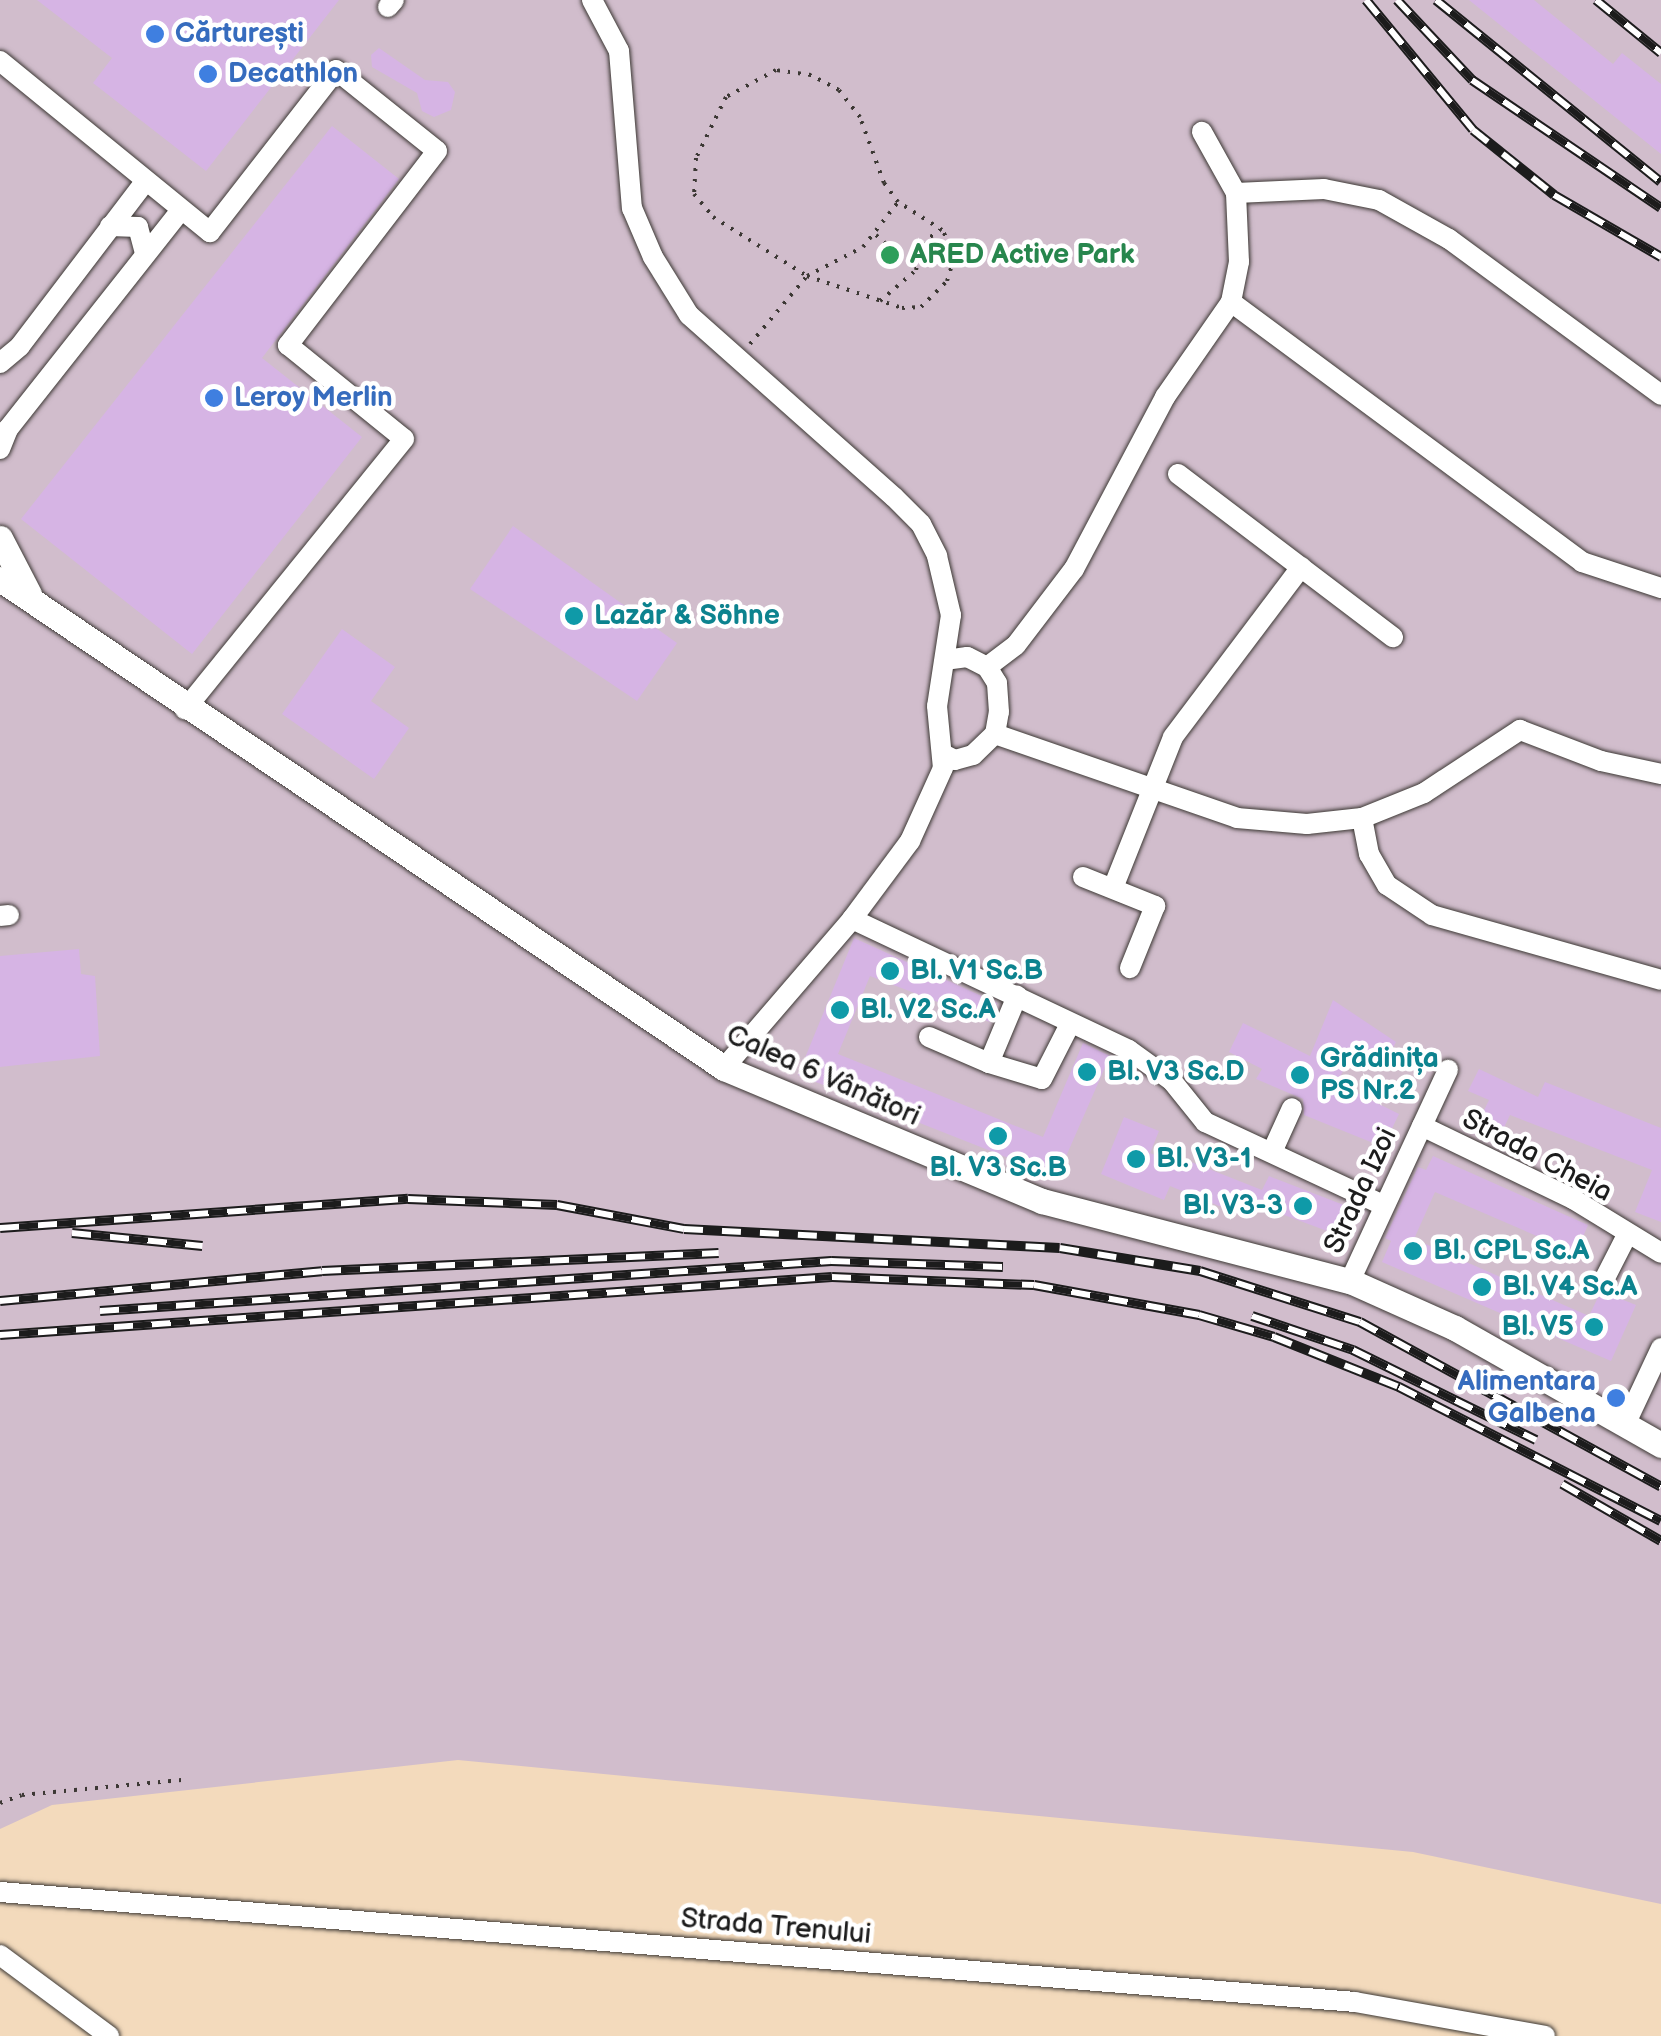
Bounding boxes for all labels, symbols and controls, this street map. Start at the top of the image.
place label: Cărturești [175,17,304,51]
marker: Cărturești [144,23,166,45]
place label: Decathlon [228,57,358,91]
marker: Decathlon [197,63,219,85]
place label: ARED Active Park [910,238,1135,272]
marker: ARED Active Park [879,244,901,266]
place label: Leroy Merlin [234,381,393,415]
marker: Leroy Merlin [203,387,225,409]
place label: Lazăr & Söhne [594,599,780,633]
marker: Lazăr & Söhne [563,605,585,627]
place label: Bl. V1 Sc.B [910,954,1045,988]
marker: Bl. V1 Sc.B [879,960,901,982]
place label: Bl. V2 Sc.A [860,993,997,1027]
marker: Bl. V2 Sc.A [829,999,851,1021]
street label: Calea 6 Vânători [721,1018,925,1134]
place label: Grădinița PS Nr.2 [1320,1042,1439,1108]
place label: Bl. V3 Sc.D [1107,1055,1246,1089]
marker: Bl. V3 Sc.D [1076,1061,1098,1083]
marker: Grădinița PS Nr.2 [1289,1064,1311,1086]
street label: Strada Cheia [1456,1102,1618,1210]
street label: Strada Izoi [1317,1123,1405,1259]
marker: Bl. V3 Sc.B [987,1125,1009,1147]
place label: Bl. V3-1 [1156,1142,1253,1176]
marker: Bl. V3-1 [1125,1148,1147,1170]
place label: Bl. V3 Sc.B [928,1151,1068,1185]
place label: Bl. V3-3 [1181,1189,1283,1223]
marker: Bl. V3-3 [1292,1195,1314,1217]
place label: Bl. CPL Sc.A [1433,1234,1589,1268]
marker: Bl. CPL Sc.A [1402,1240,1424,1262]
place label: Bl. V4 Sc.A [1502,1270,1639,1304]
marker: Bl. V4 Sc.A [1471,1276,1493,1298]
place label: Bl. V5 [1500,1310,1574,1344]
marker: Bl. V5 [1583,1316,1605,1338]
place label: Alimentara Galbena [1458,1365,1596,1431]
marker: Alimentara Galbena [1605,1387,1627,1409]
street label: Strada Trenului [679,1902,873,1952]

